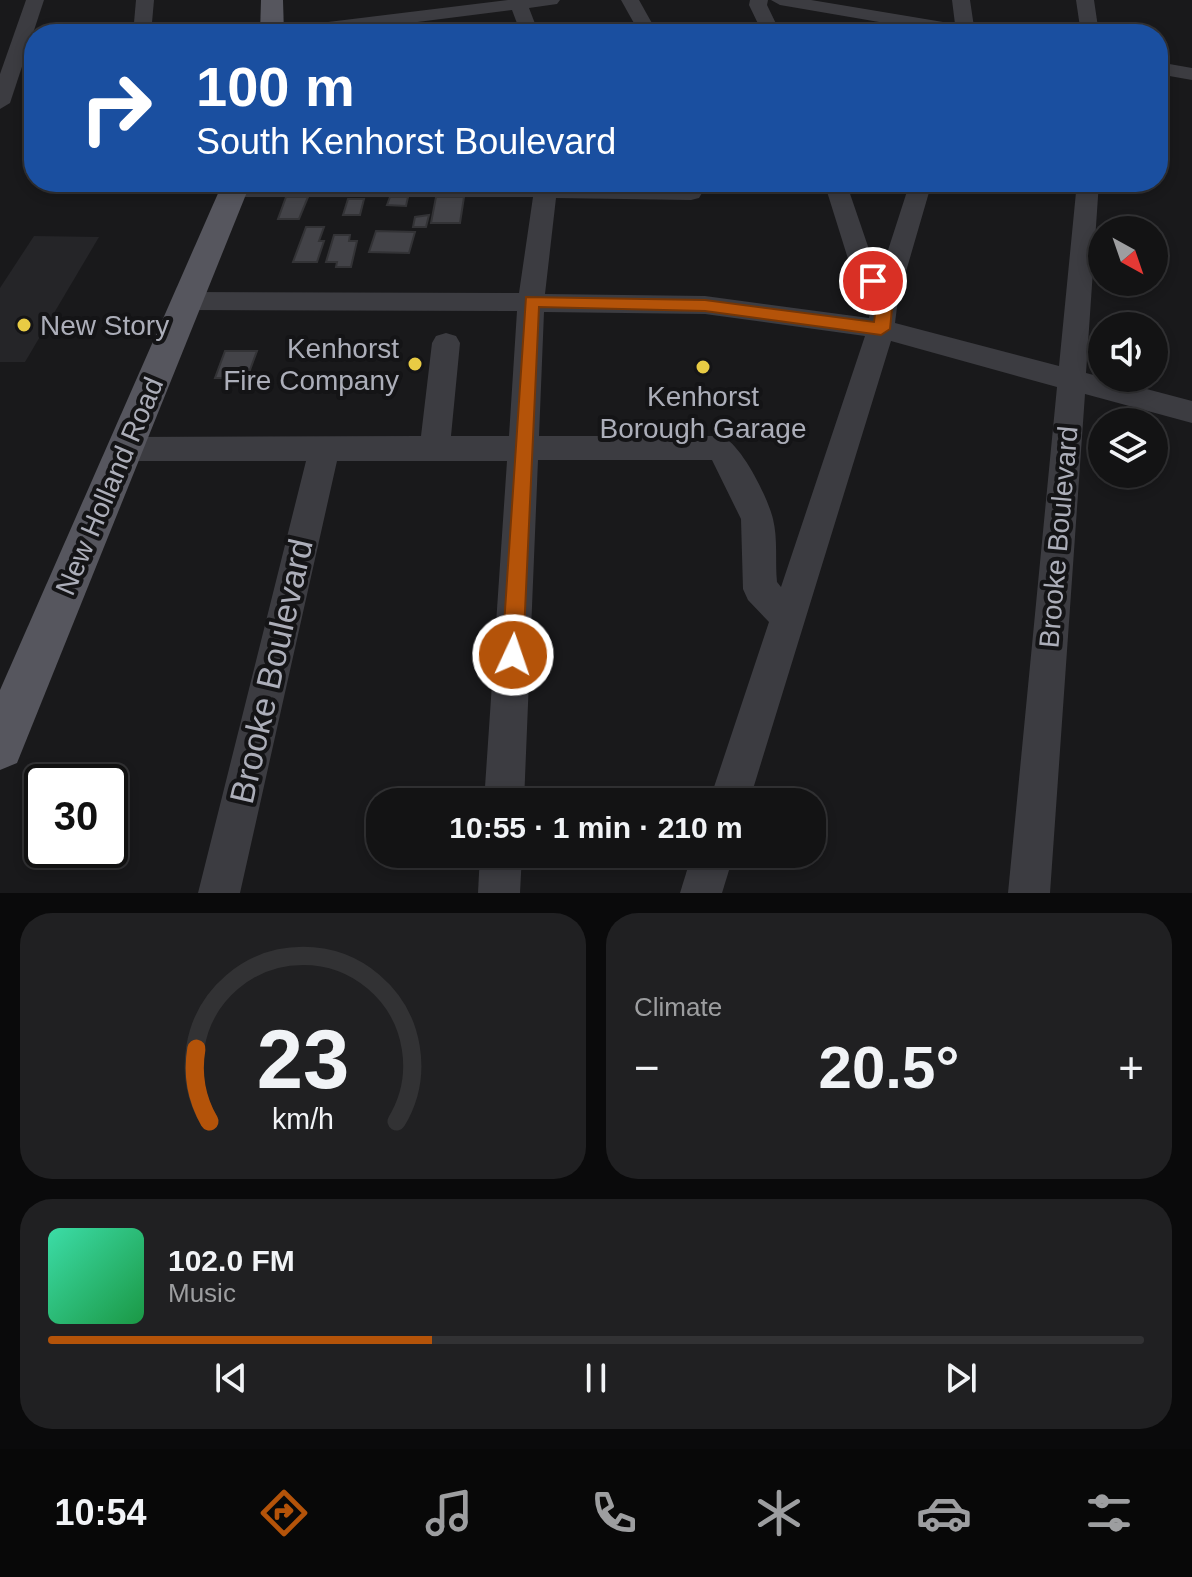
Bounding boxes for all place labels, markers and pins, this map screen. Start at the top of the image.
pin [839,247,907,315]
place label: New Story [40,310,169,341]
marker: New Story [15,316,33,334]
place label: Kenhorst Fire Company [223,333,399,396]
marker: Kenhorst Fire Company [406,355,424,373]
marker: Kenhorst Borough Garage [694,358,712,376]
place label: Kenhorst Borough Garage [599,381,807,444]

